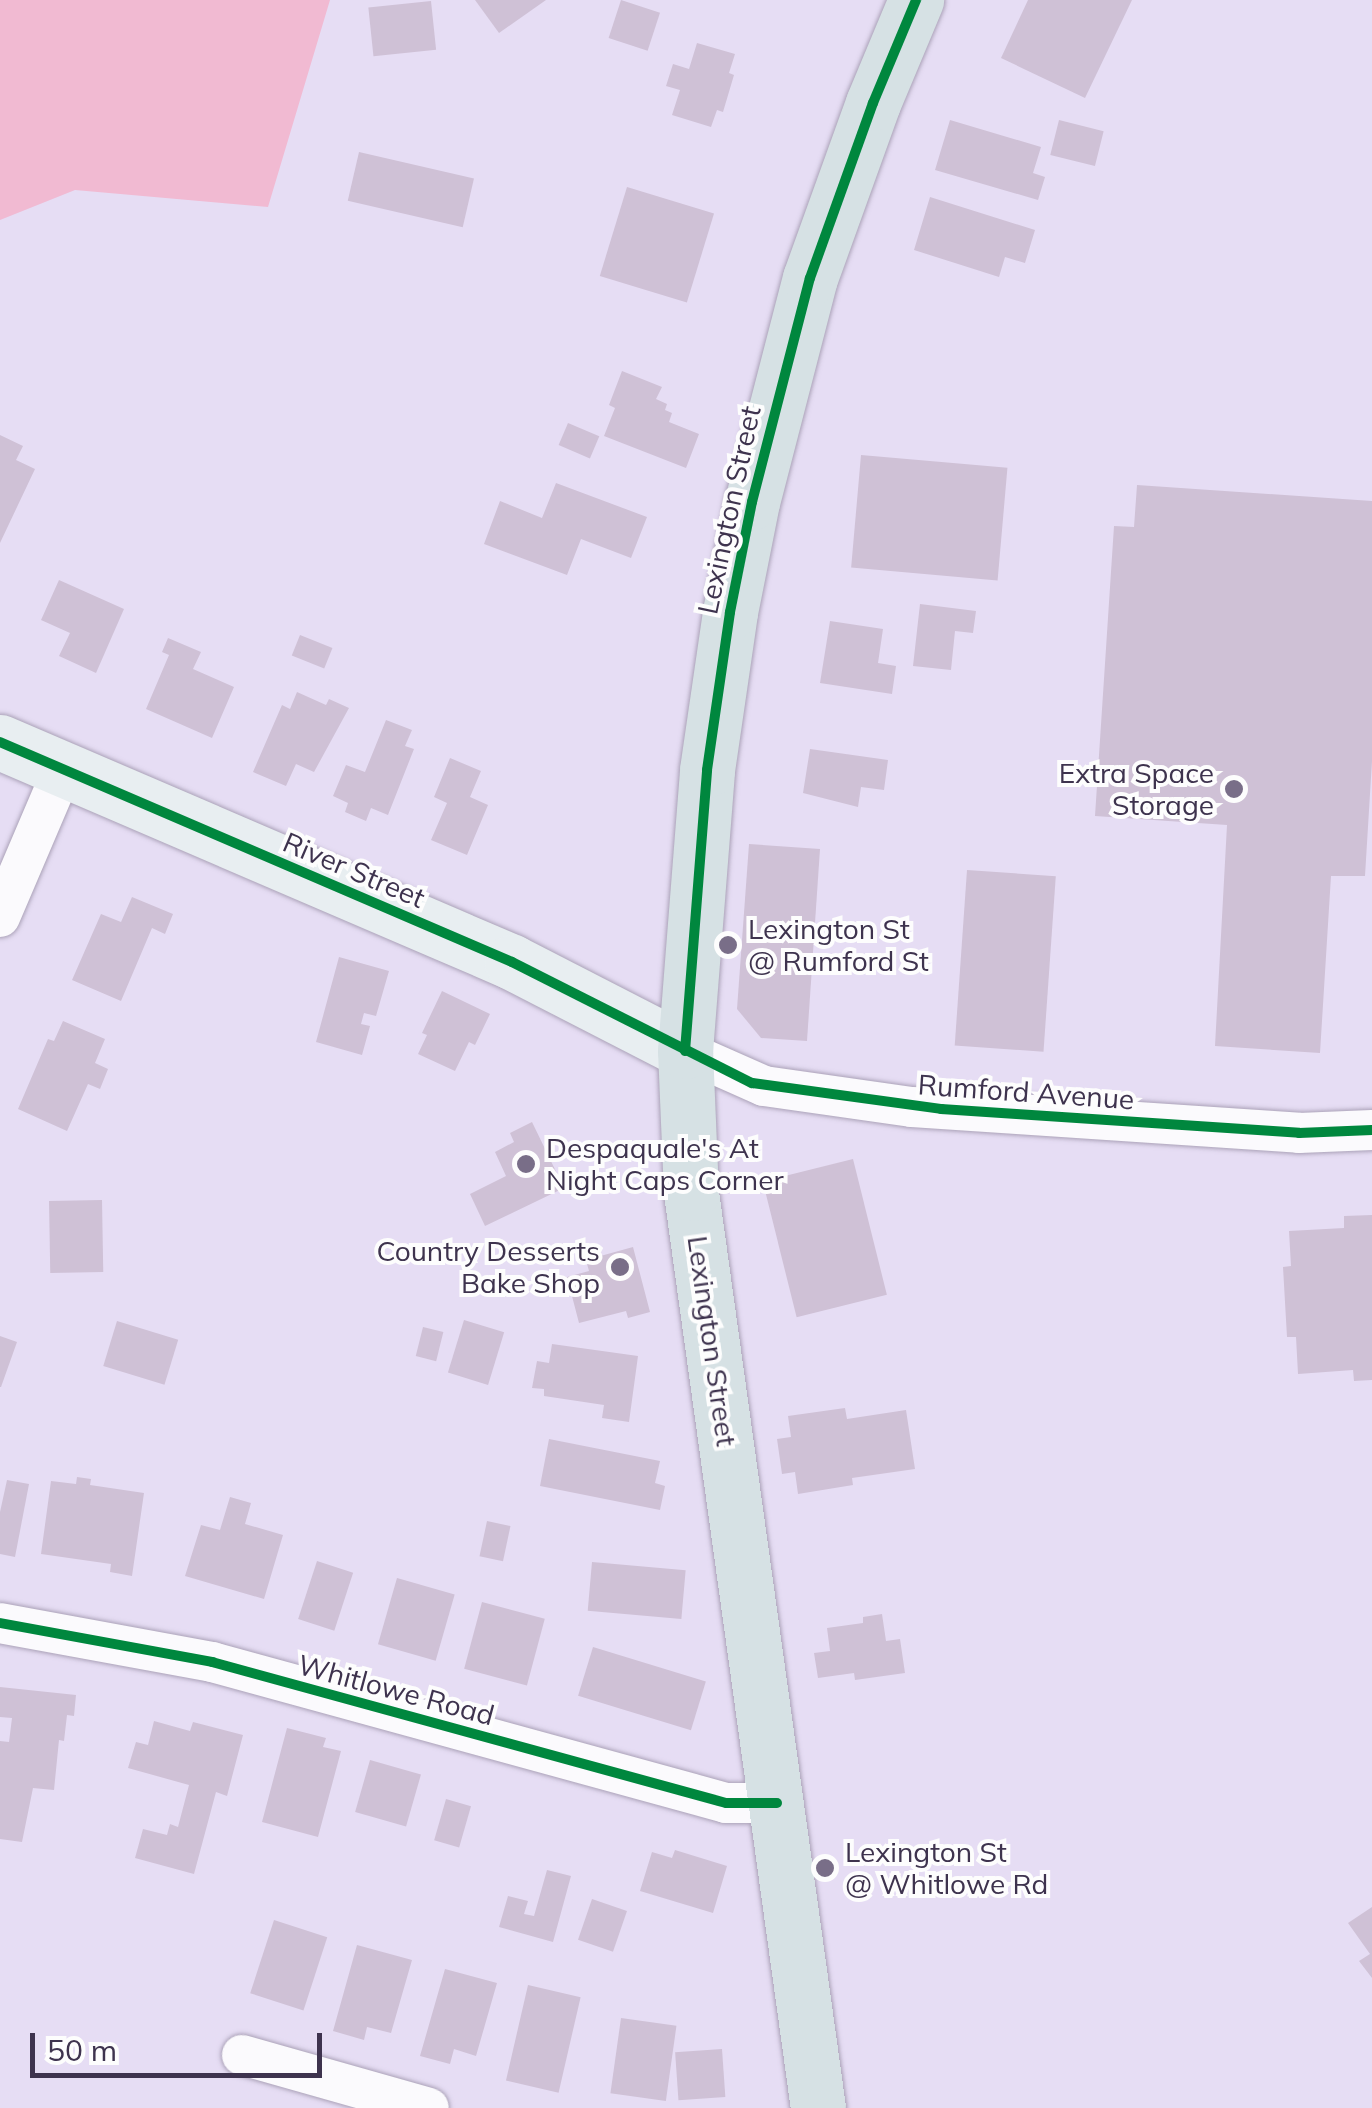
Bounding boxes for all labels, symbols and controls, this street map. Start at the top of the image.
street label: Lexington Street [691,403,767,617]
place label: Extra Space Storage [1059,756,1214,822]
marker: Extra Space Storage [1223,778,1245,800]
street label: River Street [278,825,430,915]
place label: Lexington St @ Rumford St [748,912,929,978]
marker: Lexington St @ Rumford St [717,934,739,956]
street label: Rumford Avenue [917,1068,1135,1116]
place label: Despaquale's At Night Caps Corner [546,1131,784,1197]
marker: Despaquale's At Night Caps Corner [515,1153,537,1175]
place label: Country Desserts Bake Shop [377,1234,600,1300]
street label: Lexington Street [681,1234,743,1448]
marker: Country Desserts Bake Shop [609,1256,631,1278]
street label: Whitlowe Road [294,1648,498,1732]
place label: Lexington St @ Whitlowe Rd [845,1835,1048,1901]
marker: Lexington St @ Whitlowe Rd [814,1857,836,1879]
scale bar [35,2013,328,2075]
text: 50 m [47,2031,117,2069]

